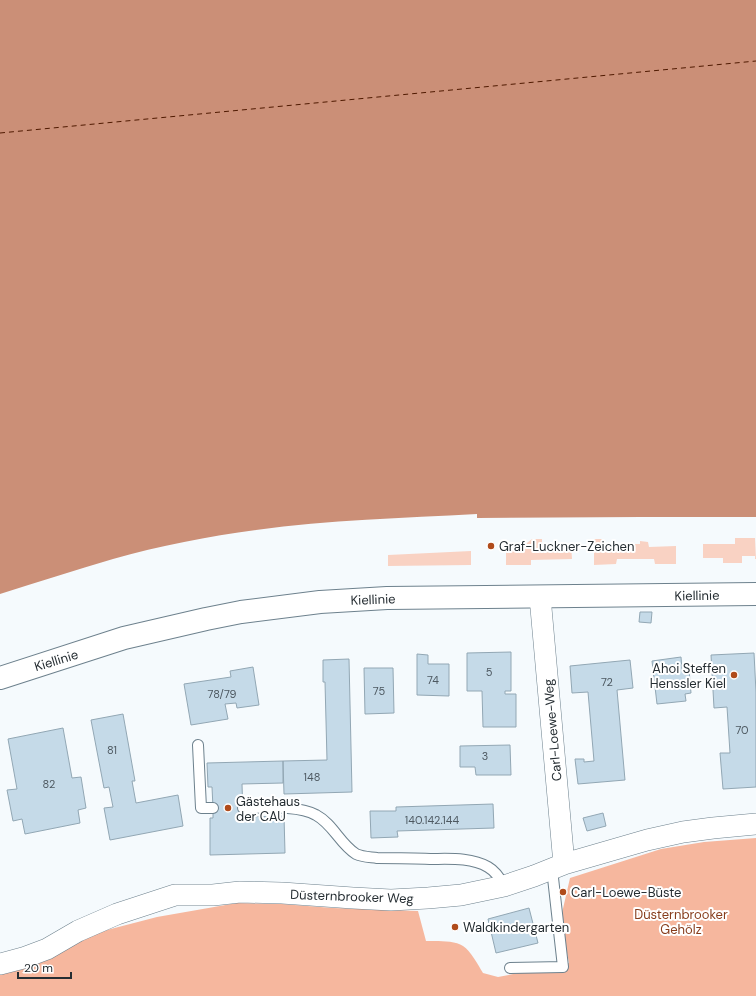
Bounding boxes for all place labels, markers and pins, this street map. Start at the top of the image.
place label: Graf-Luckner-Zeichen [499,538,634,555]
marker: Graf-Luckner-Zeichen [486,541,496,551]
place label: Ahoi Steffen Henssler Kiel [650,660,726,692]
marker: Ahoi Steffen Henssler Kiel [729,670,739,680]
place label: Gästehaus der CAU [236,793,300,825]
marker: Gästehaus der CAU [223,803,233,813]
place label: Carl-Loewe-Büste [571,884,681,901]
marker: Carl-Loewe-Büste [558,887,568,897]
place label: Waldkindergarten [463,919,569,936]
marker: Waldkindergarten [450,922,460,932]

